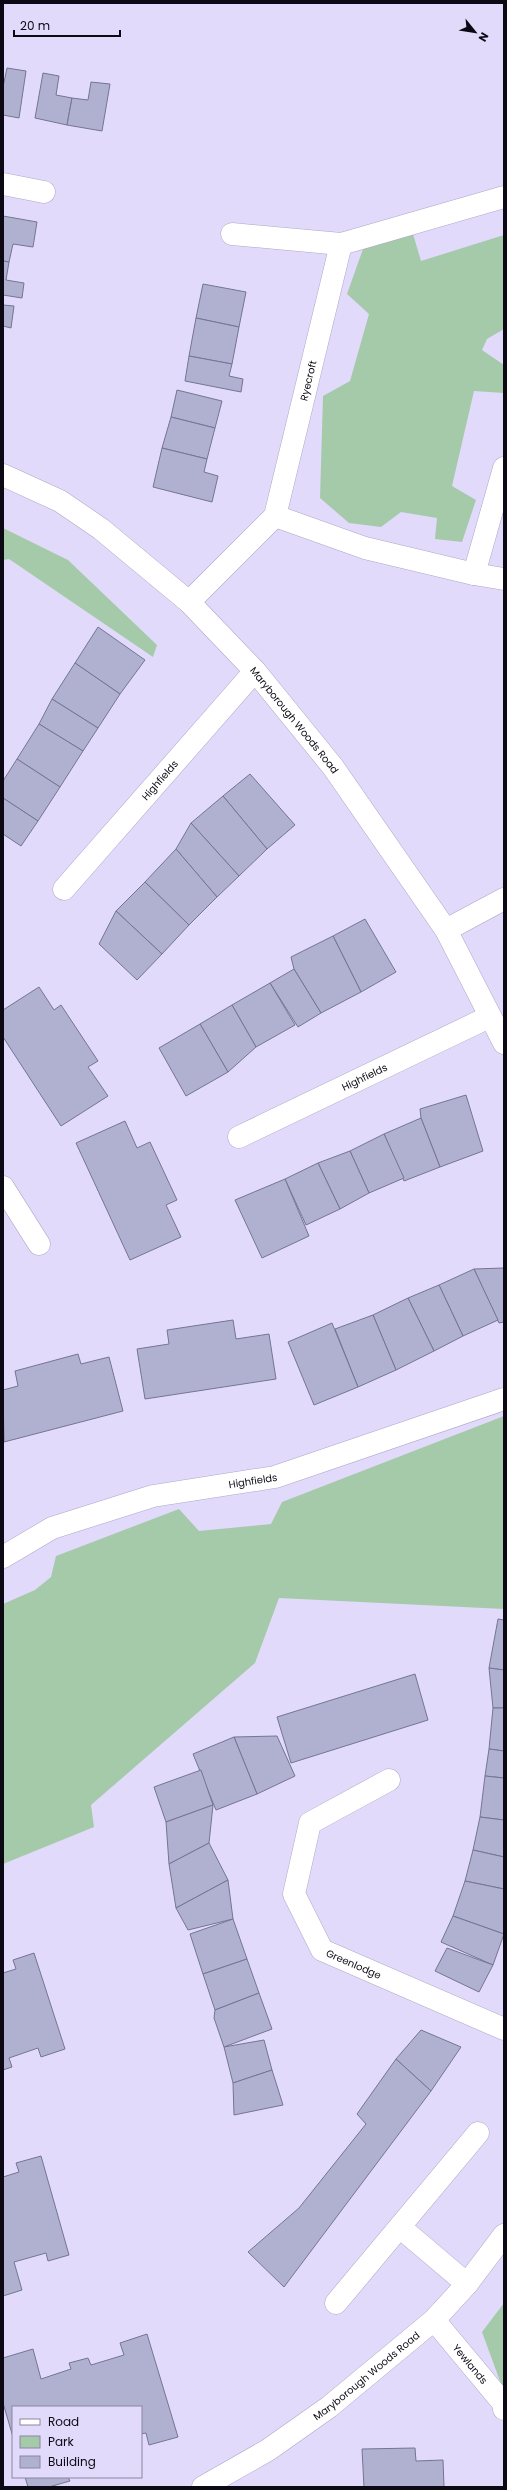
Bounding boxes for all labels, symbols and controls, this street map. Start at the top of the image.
scale bar [14,12,120,38]
north arrow [455,12,495,52]
text: 20 m [20,17,50,34]
text: N [475,29,493,45]
street label: Ryecroft [296,358,320,402]
street label: Maryborough Woods Road [247,663,343,776]
street label: Highfields [138,757,181,803]
street label: Highfields [339,1059,390,1094]
street label: Highfields [228,1469,278,1492]
street label: Greenlodge [324,1945,384,1982]
street label: Maryborough Woods Road [310,2328,423,2424]
street label: Yewlands [449,2341,492,2387]
legend [12,2406,142,2478]
text: Road [48,2413,79,2430]
text: Park [48,2433,75,2450]
text: Building [48,2453,96,2470]

